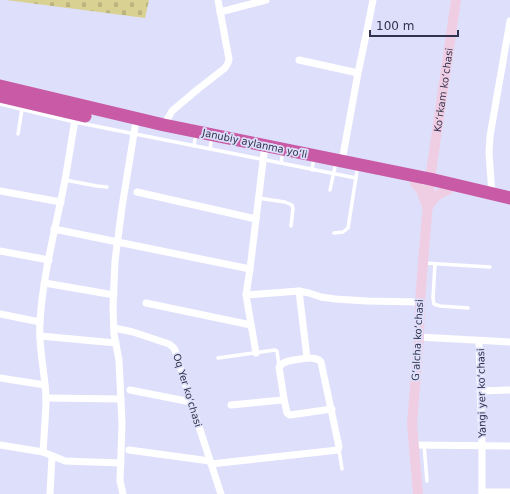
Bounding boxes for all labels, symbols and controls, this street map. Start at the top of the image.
scale bar [370,12,458,38]
text: 100 m [376,19,414,33]
street label: Ko‘rkam ko‘chasi [432,47,455,133]
street label: Janubiy aylanma yoʻli [200,127,308,160]
street label: Gʻalcha koʻchasi [410,299,425,381]
street label: Yangi yer koʻchasi [475,348,488,439]
street label: Oq Yer koʻchasi [171,352,204,428]

